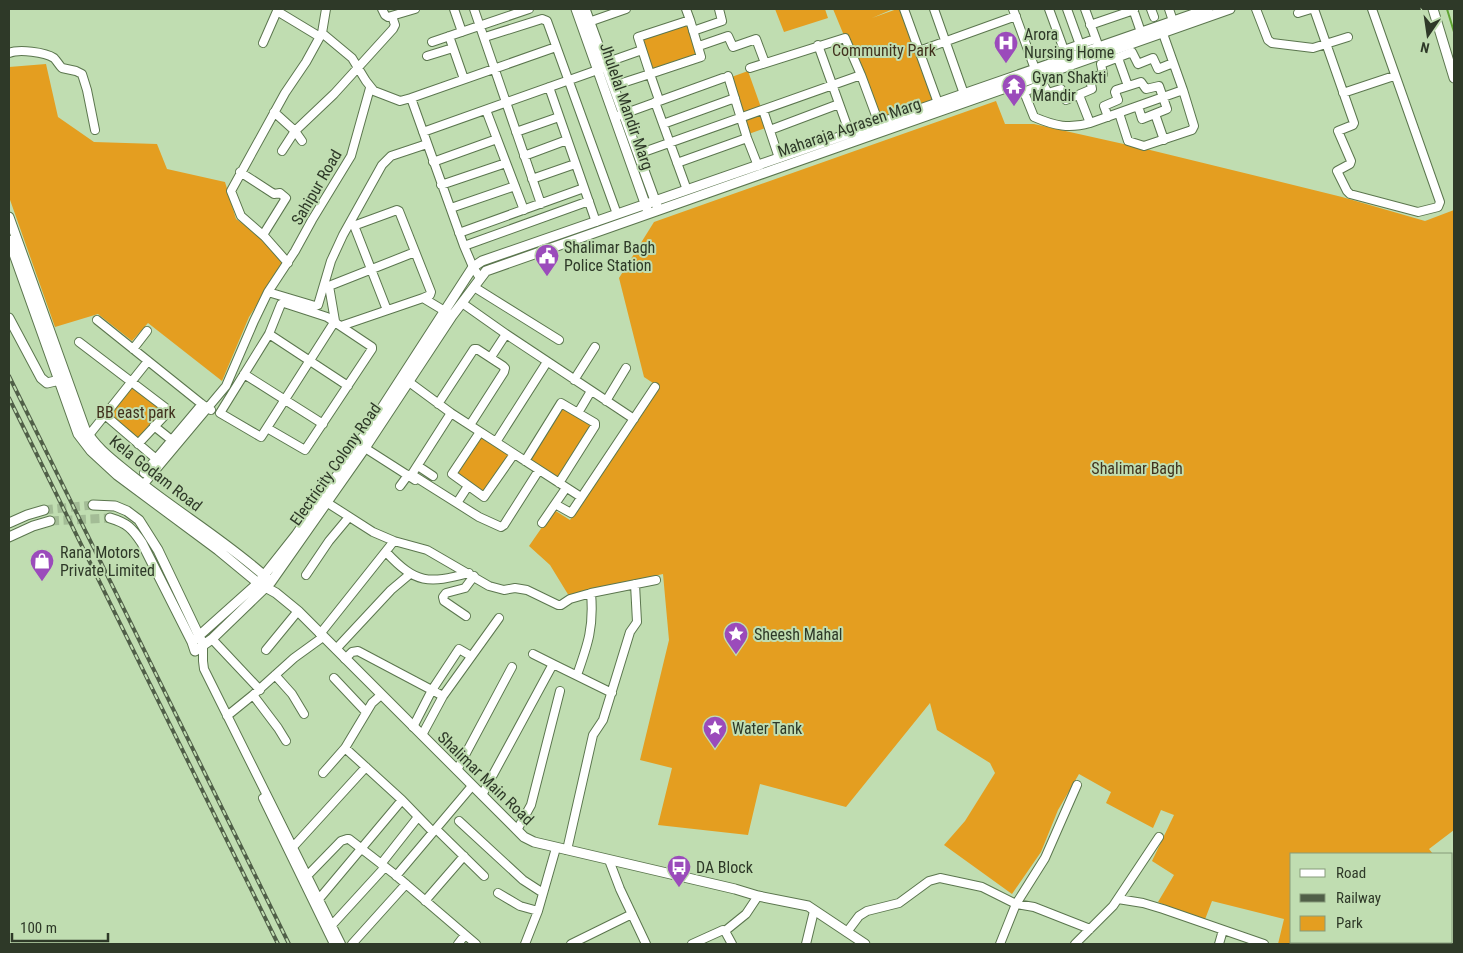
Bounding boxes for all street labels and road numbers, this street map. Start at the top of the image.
street label: Jhulelal Mandir Marg [596,40,657,172]
street label: Maharaja Agrasen Marg [775,94,923,161]
street label: Sahipur Road [287,146,346,228]
street label: Electricity Colony Road [286,399,385,529]
street label: Kela Godam Road [106,431,206,515]
street label: Shalimar Main Road [434,728,538,829]

